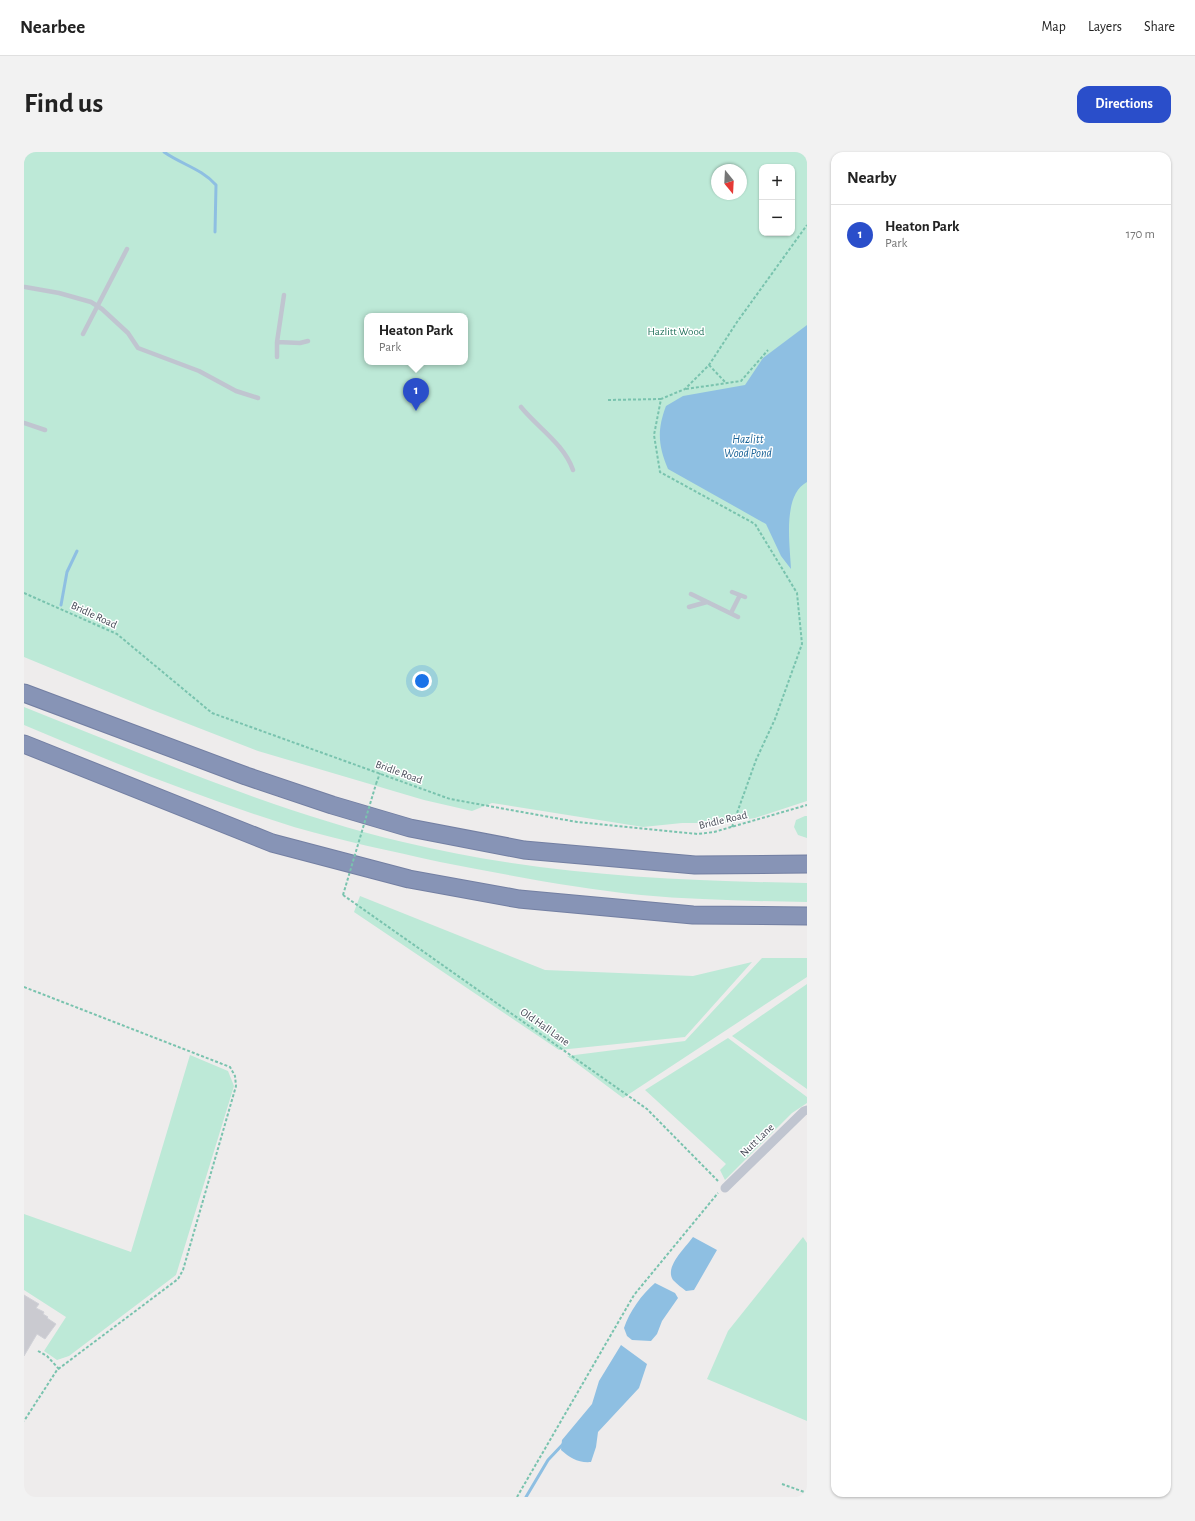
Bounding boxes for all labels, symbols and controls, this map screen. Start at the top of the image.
text: Nearbee [20,18,85,37]
text: Map [1041,20,1066,34]
text: Layers [1088,20,1122,34]
text: Share [1144,20,1175,34]
button: Directions [1077,86,1171,123]
text: Find us [24,90,103,118]
north arrow [711,164,747,200]
map controls [759,164,795,236]
button: + [759,164,795,200]
text: Nearby [847,169,897,186]
button: − [759,200,795,236]
text: Heaton Park [885,219,960,234]
text: 1 [858,228,862,241]
text: 170 m [1126,228,1155,241]
text: Park [885,237,907,250]
popup [364,313,468,365]
text: Heaton Park [379,323,453,338]
park label: Hazlitt Wood [648,326,705,337]
text: Park [379,341,401,354]
pin: 1 [403,378,429,411]
water label: Hazlitt Wood Pond [724,433,773,459]
street label: Bridle Road [69,600,119,631]
your location [412,671,432,691]
street label: Bridle Road [374,758,424,786]
street label: Bridle Road [698,809,748,831]
street label: Old Hall Lane [518,1006,572,1048]
street label: Nutt Lane [738,1121,776,1159]

